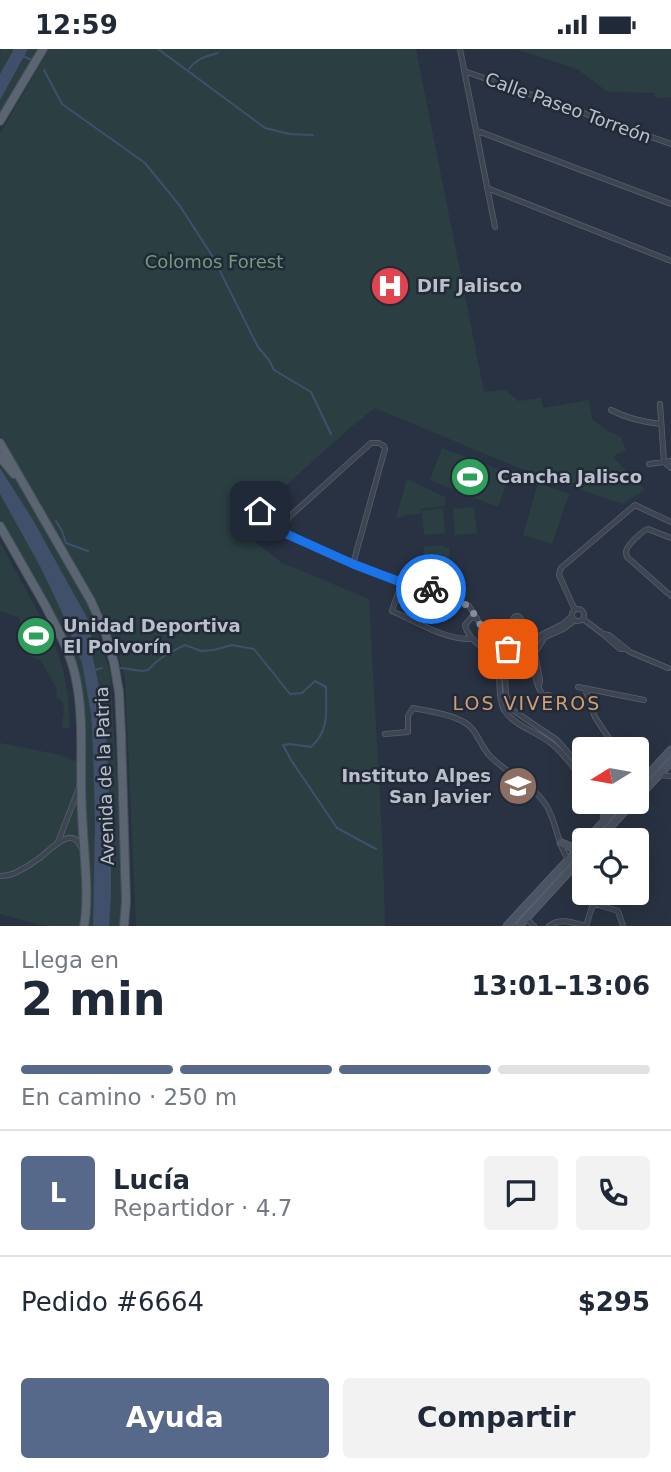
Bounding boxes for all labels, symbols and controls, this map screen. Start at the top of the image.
text: 12:59 [35,10,118,40]
street label: Calle Paseo Torreón [482,68,654,147]
park label: Colomos Forest [145,251,283,272]
hospital icon: DIF Jalisco [369,265,411,307]
place label: DIF Jalisco [417,275,522,296]
sports icon: Cancha Jalisco [449,456,491,498]
place label: Cancha Jalisco [497,466,642,487]
pin [230,481,290,541]
icon: home [241,492,279,530]
courier [396,554,466,624]
icon: bike [412,570,450,608]
sports icon: Unidad Deportiva El Polvorín [15,615,57,657]
place label: Unidad Deportiva El Polvorín [63,615,241,657]
pin [478,619,538,679]
icon: bag [489,630,527,668]
street label: Avenida de la Patria [91,686,118,866]
district label: LOS VIVEROS [453,692,601,714]
north arrow [572,737,649,814]
map controls [572,737,649,905]
place label: Instituto Alpes San Javier [341,765,491,807]
school or university icon: Instituto Alpes San Javier [497,765,539,807]
button: locate [572,828,649,905]
text: Llega en [21,947,119,973]
text: 13:01–13:06 [471,971,650,1001]
text: 2 min [21,972,165,1026]
text: En camino · 250 m [21,1084,237,1110]
button: chat [484,1156,558,1230]
button: phone [576,1156,650,1230]
text: Lucía [113,1165,190,1195]
text: L [50,1178,66,1208]
text: Repartidor · 4.7 [113,1195,292,1221]
text: Pedido #6664 [21,1287,204,1317]
text: $295 [578,1287,650,1317]
button: Ayuda [21,1378,329,1458]
button: Compartir [343,1378,650,1458]

